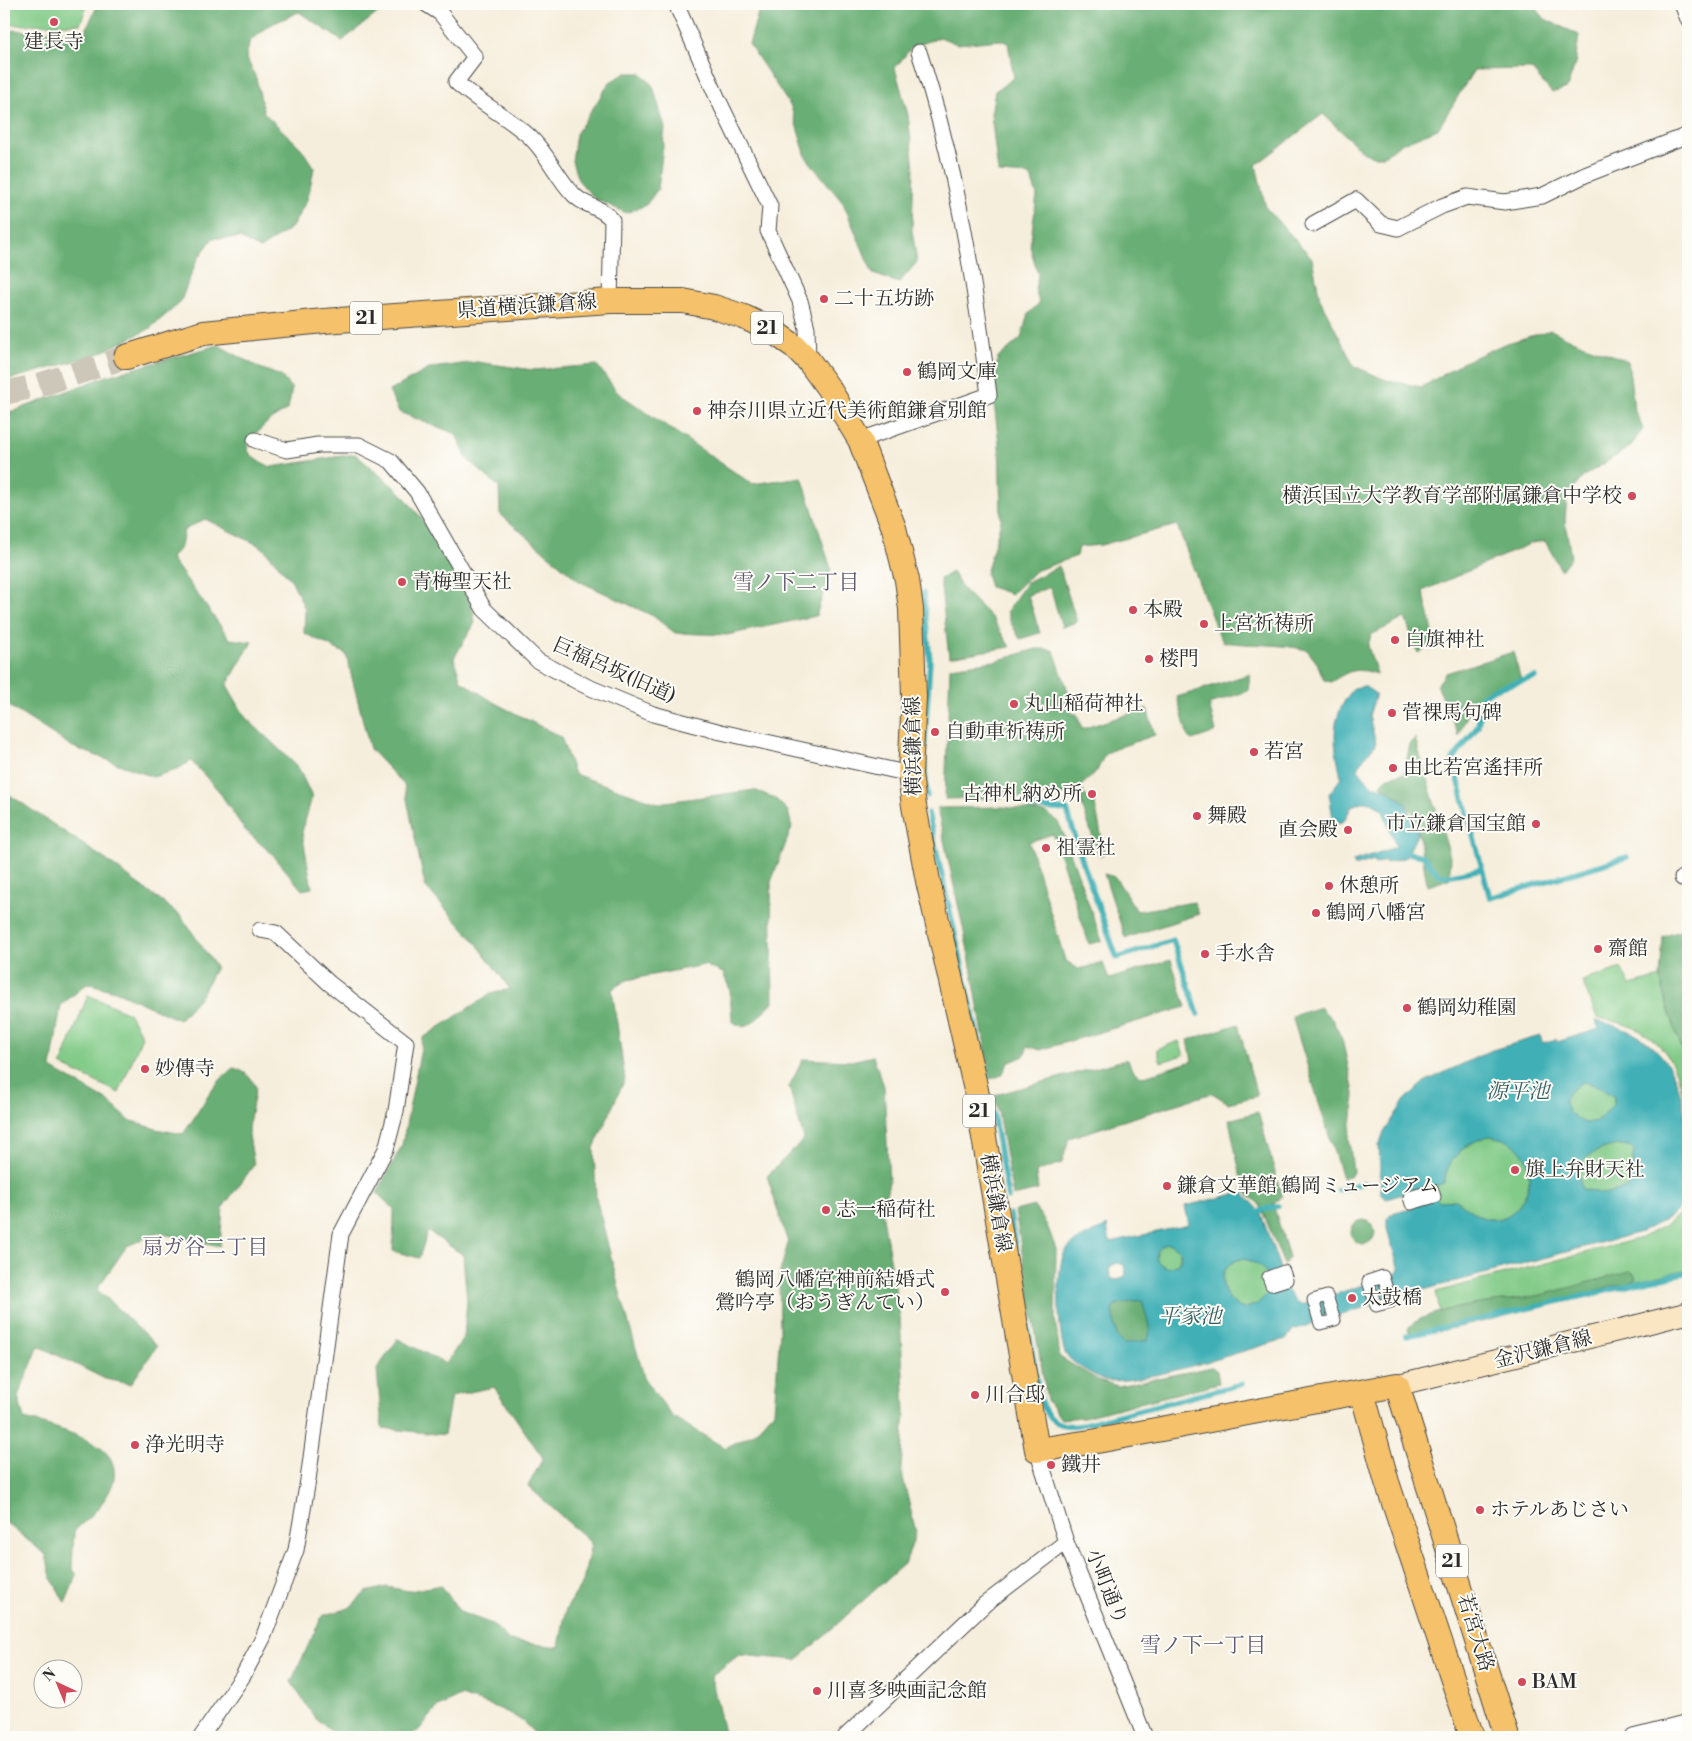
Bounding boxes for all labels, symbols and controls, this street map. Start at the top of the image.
marker: 建長寺 [48,16,60,28]
place label: 建長寺 [24,30,84,55]
place label: 二十五坊跡 [834,287,934,312]
street label: 県道横浜鎌倉線 [456,290,598,324]
marker: 二十五坊跡 [818,293,830,305]
road number: 21 [350,302,382,334]
road number: 21 [751,312,783,344]
place label: 鶴岡文庫 [917,360,997,385]
marker: 鶴岡文庫 [901,366,913,378]
place label: 神奈川県立近代美術館鎌倉別館 [707,399,987,424]
marker: 神奈川県立近代美術館鎌倉別館 [691,405,703,417]
place label: 横浜国立大学教育学部附属鎌倉中学校 [1282,484,1622,509]
marker: 横浜国立大学教育学部附属鎌倉中学校 [1626,490,1638,502]
place label: 青梅聖天社 [412,570,512,595]
district label: 雪ノ下二丁目 [733,570,859,596]
marker: 青梅聖天社 [396,576,408,588]
place label: 本殿 [1143,598,1183,623]
marker: 本殿 [1127,604,1139,616]
place label: 上宮祈祷所 [1214,612,1314,637]
marker: 上宮祈祷所 [1198,618,1210,630]
place label: 白旗神社 [1405,628,1485,653]
street label: 巨福呂坂(旧道) [548,633,680,709]
marker: 白旗神社 [1389,634,1401,646]
place label: 楼門 [1159,647,1199,672]
marker: 楼門 [1143,653,1155,665]
place label: 丸山稲荷神社 [1024,692,1144,717]
street label: 横浜鎌倉線 [901,696,927,796]
marker: 丸山稲荷神社 [1008,698,1020,710]
place label: 菅裸馬句碑 [1402,701,1502,726]
marker: 菅裸馬句碑 [1386,707,1398,719]
place label: 自動車祈祷所 [945,720,1065,745]
marker: 自動車祈祷所 [929,726,941,738]
place label: 若宮 [1264,740,1304,765]
marker: 若宮 [1248,746,1260,758]
place label: 由比若宮遙拝所 [1403,756,1543,781]
marker: 由比若宮遙拝所 [1387,762,1399,774]
place label: 古神札納め所 [962,782,1082,807]
marker: 古神札納め所 [1086,788,1098,800]
place label: 舞殿 [1207,804,1247,829]
marker: 舞殿 [1191,810,1203,822]
place label: 市立鎌倉国宝館 [1386,812,1526,837]
place label: 直会殿 [1278,818,1338,843]
marker: 市立鎌倉国宝館 [1530,818,1542,830]
marker: 直会殿 [1342,824,1354,836]
place label: 祖霊社 [1056,836,1116,861]
marker: 祖霊社 [1040,842,1052,854]
place label: 休憩所 [1339,874,1399,899]
marker: 休憩所 [1323,880,1335,892]
place label: 鶴岡八幡宮 [1326,901,1426,926]
marker: 鶴岡八幡宮 [1310,907,1322,919]
place label: 齋館 [1608,937,1648,962]
place label: 手水舎 [1215,942,1275,967]
marker: 齋館 [1592,943,1604,955]
marker: 手水舎 [1199,948,1211,960]
place label: 鶴岡幼稚園 [1417,996,1517,1021]
marker: 鶴岡幼稚園 [1401,1002,1413,1014]
place label: 妙傳寺 [155,1057,215,1082]
marker: 妙傳寺 [139,1063,151,1075]
water label: 源平池 [1487,1079,1551,1105]
road number: 21 [963,1094,995,1128]
street label: 横浜鎌倉線 [974,1152,1016,1254]
place label: 旗上弁財天社 [1525,1158,1645,1183]
marker: 旗上弁財天社 [1509,1164,1521,1176]
place label: 鎌倉文華館 鶴岡ミュージアム [1177,1174,1439,1199]
marker: 鎌倉文華館 鶴岡ミュージアム [1161,1180,1173,1192]
place label: 志一稲荷社 [836,1198,936,1223]
marker: 志一稲荷社 [820,1204,832,1216]
district label: 扇ガ谷二丁目 [142,1235,268,1261]
place label: 鶴岡八幡宮神前結婚式 鶯吟亭（おうぎんてい） [715,1268,935,1316]
marker: 鶴岡八幡宮神前結婚式 鶯吟亭（おうぎんてい） [939,1286,951,1298]
place label: 太鼓橋 [1362,1286,1422,1311]
marker: 太鼓橋 [1346,1292,1358,1304]
water label: 平家池 [1159,1304,1223,1330]
street label: 金沢鎌倉線 [1491,1326,1595,1374]
place label: 川合邸 [985,1383,1045,1408]
marker: 川合邸 [969,1389,981,1401]
place label: 浄光明寺 [145,1433,225,1458]
marker: 浄光明寺 [129,1439,141,1451]
place label: 鐵井 [1061,1453,1101,1478]
marker: 鐵井 [1045,1459,1057,1471]
place label: ホテルあじさい [1490,1498,1629,1523]
marker: ホテルあじさい [1474,1504,1486,1516]
road number: 21 [1436,1544,1468,1578]
street label: 小町通り [1079,1545,1133,1629]
street label: 若宮大路 [1451,1591,1499,1675]
district label: 雪ノ下一丁目 [1140,1633,1266,1659]
north arrow [32,1658,82,1708]
text: N [39,1665,60,1686]
place label: BAM [1531,1670,1577,1695]
marker: BAM [1516,1676,1528,1688]
place label: 川喜多映画記念館 [827,1679,987,1704]
marker: 川喜多映画記念館 [811,1685,823,1697]

